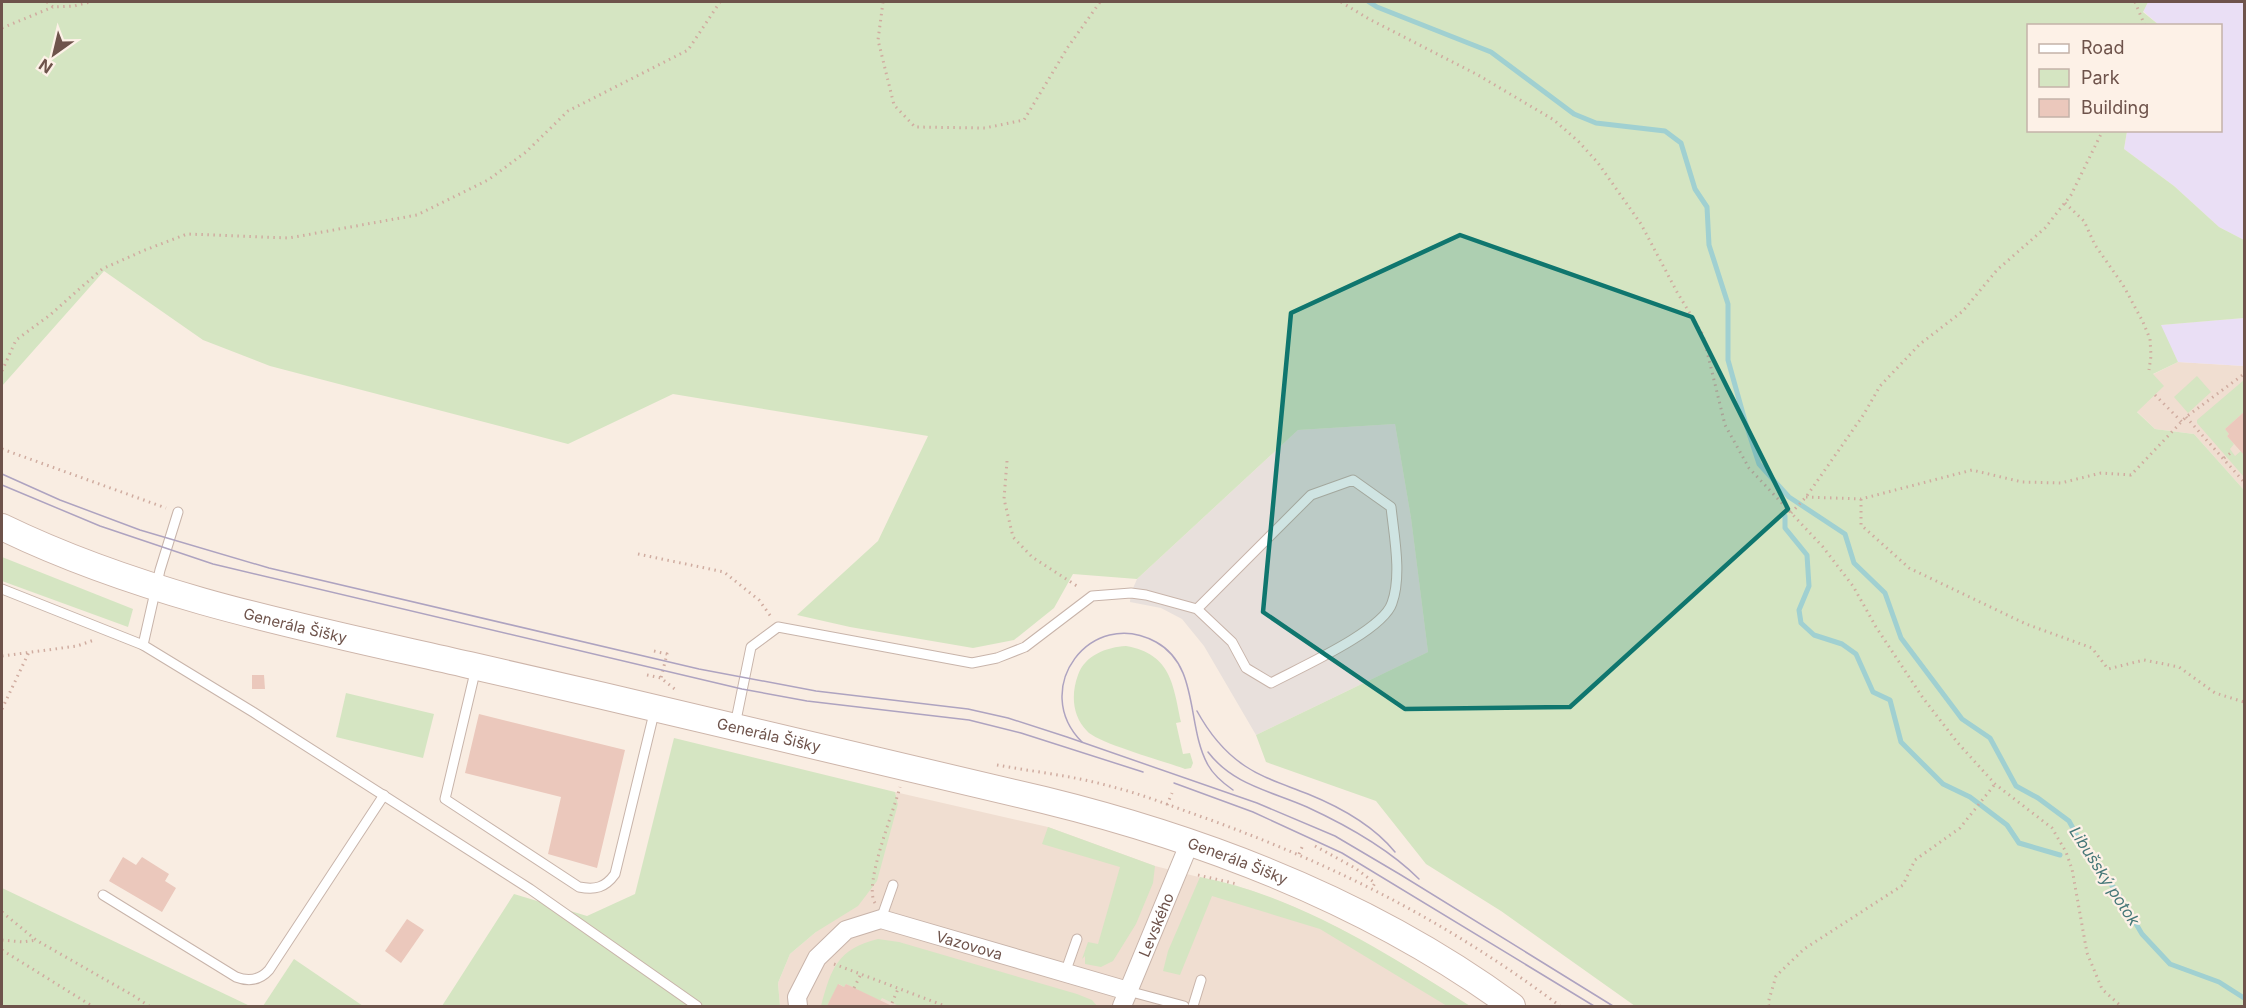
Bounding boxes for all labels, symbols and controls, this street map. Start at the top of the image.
north arrow [24,24,84,84]
legend [2027,24,2222,132]
text: Road [2081,37,2124,58]
text: N [35,55,56,78]
text: Park [2081,67,2120,88]
text: Building [2081,97,2149,118]
street label: Generála Šišky [242,603,350,647]
street label: Generála Šišky [715,713,823,756]
water label: Libušský potok [2066,823,2145,930]
street label: Generála Šišky [1185,833,1291,889]
street label: Levského [1134,890,1177,960]
street label: Vazovova [934,926,1005,963]

